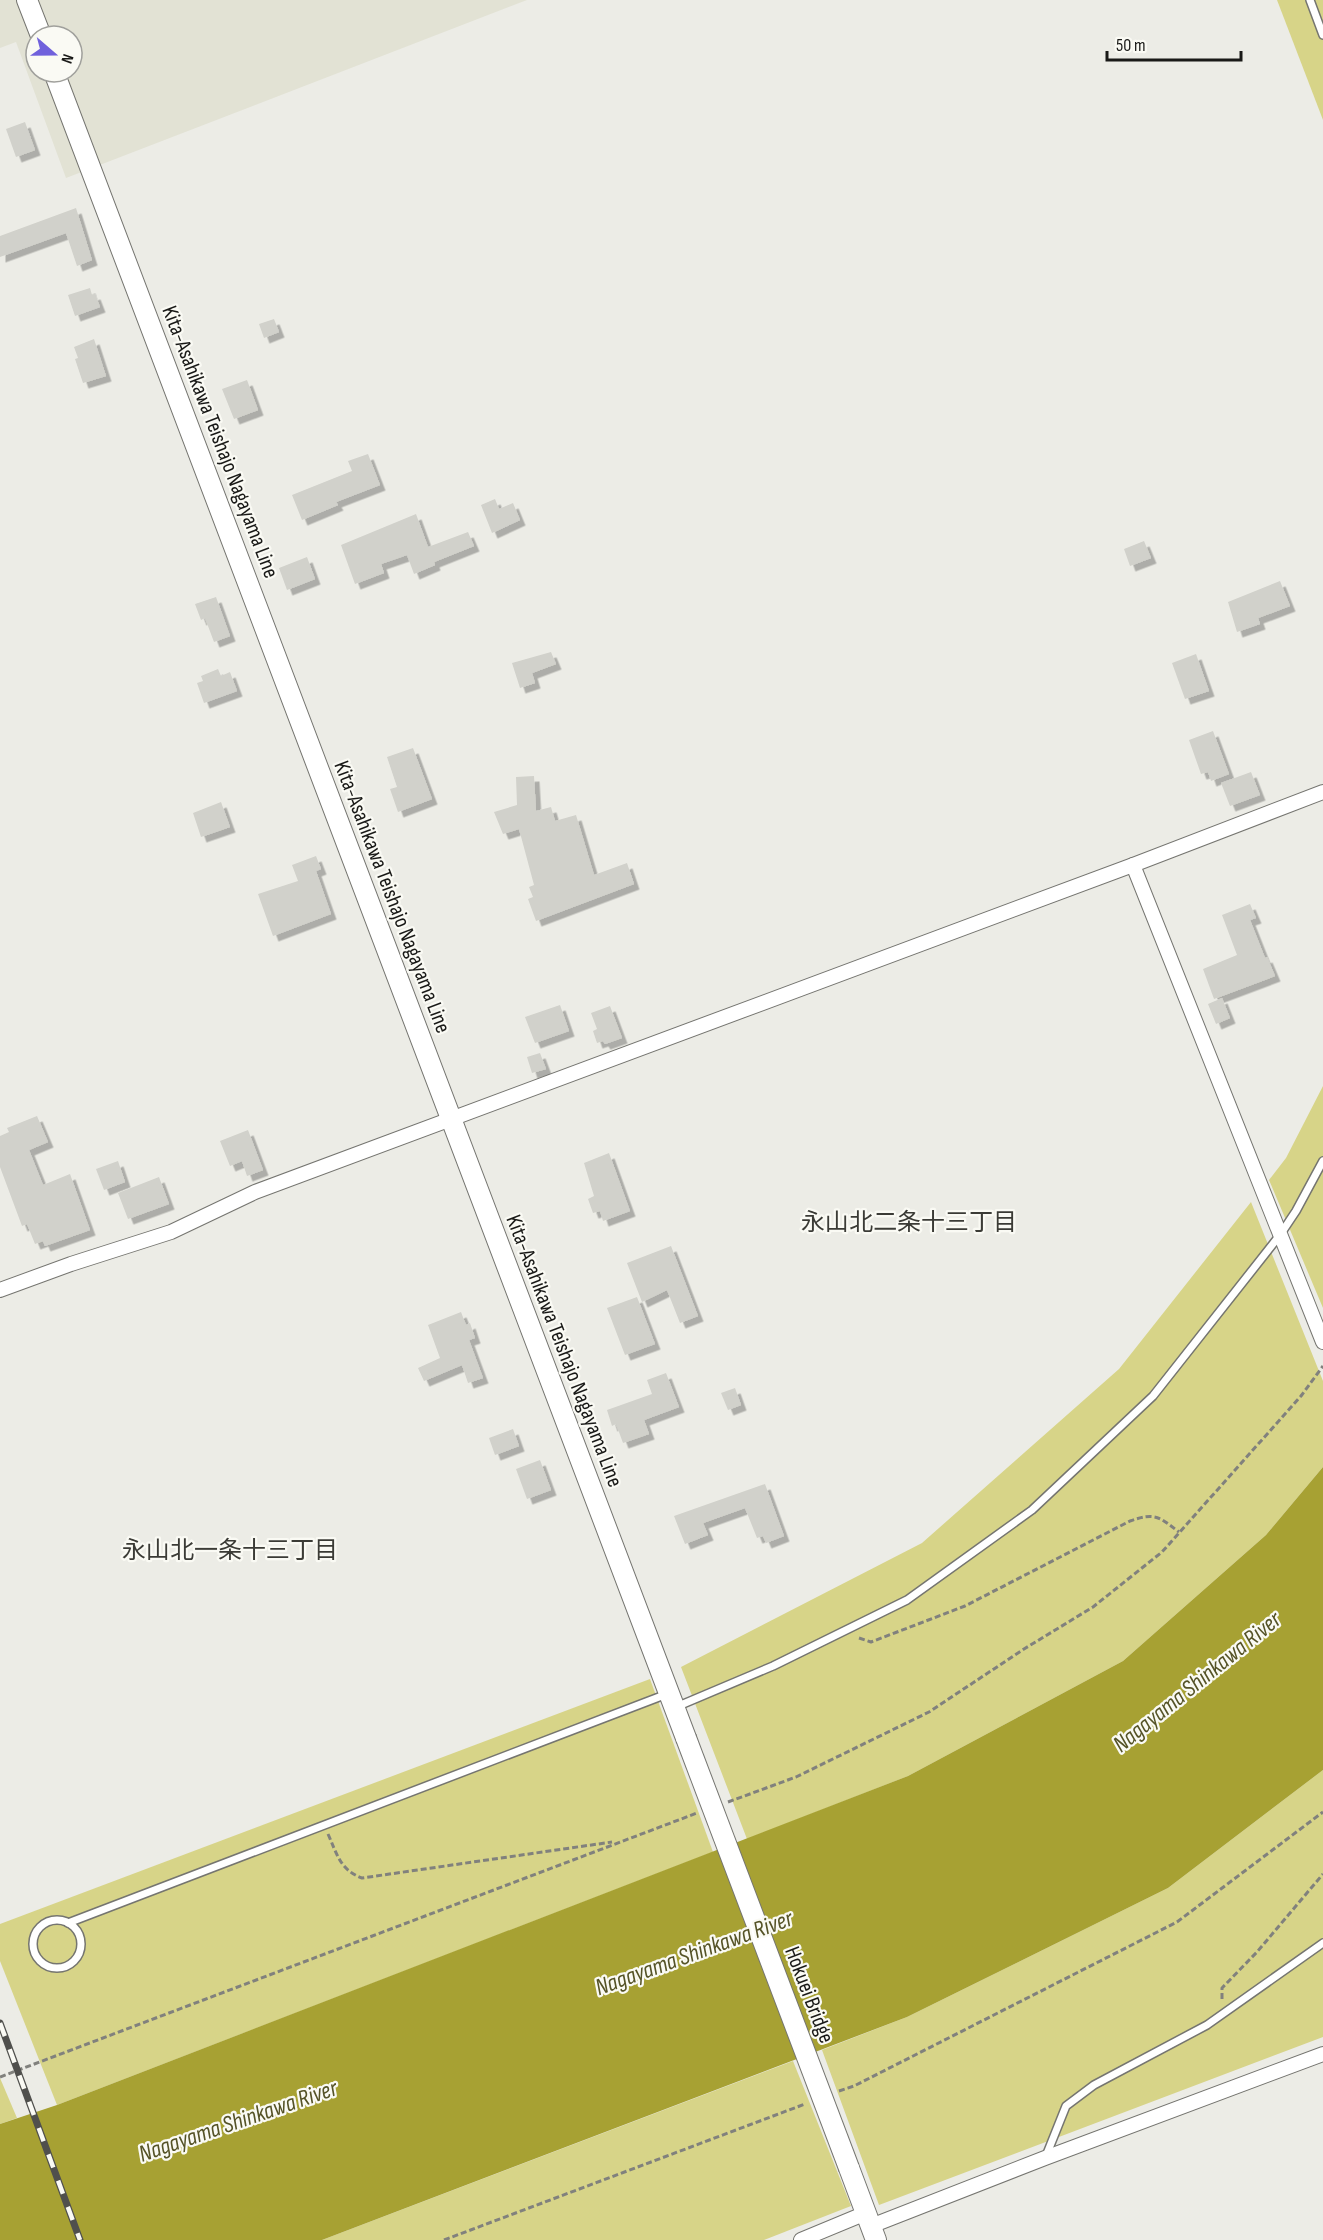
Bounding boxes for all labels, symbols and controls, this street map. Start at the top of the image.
north arrow [24,24,84,84]
scale bar [1107,24,1240,62]
text: 50 m [1116,35,1146,56]
text: N [56,51,77,66]
street label: Kita-Asahikawa Teishajo Nagayama Line [156,302,284,582]
street label: Kita-Asahikawa Teishajo Nagayama Line [328,757,456,1037]
district label: 永山北二条十三丁目 [801,1208,1017,1237]
street label: Kita-Asahikawa Teishajo Nagayama Line [500,1211,628,1491]
district label: 永山北一条十三丁目 [122,1536,338,1565]
water label: Nagayama Shinkawa River [1107,1604,1288,1759]
water label: Nagayama Shinkawa River [591,1903,798,2002]
street label: Hokuei Bridge [778,1943,840,2047]
water label: Nagayama Shinkawa River [135,2073,342,2169]

